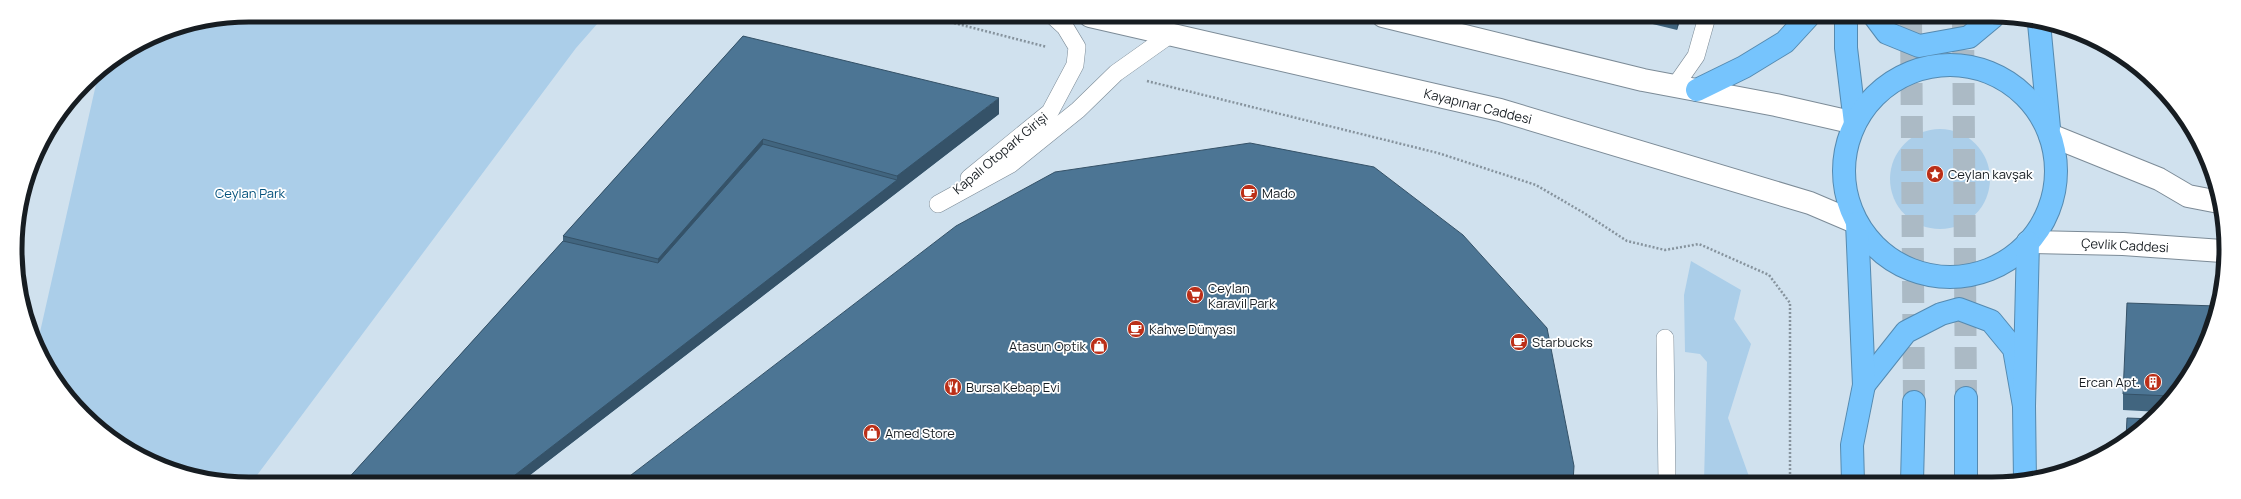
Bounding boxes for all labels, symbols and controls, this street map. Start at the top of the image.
street label: Kayapınar Caddesi [1422,84,1534,128]
street label: Kapalı Otopark Girişi [949,108,1051,198]
place icon: Ceylan kavşak [1925,164,1945,184]
place label: Ceylan kavşak [1948,165,2033,183]
cafe icon: Mado [1239,183,1259,203]
park label: Ceylan Park [215,184,286,202]
place label: Mado [1262,184,1296,202]
street label: Çevlik Caddesi [2081,234,2169,256]
place label: Ceylan Karavil Park [1208,279,1276,312]
supermarket icon: Ceylan Karavil Park [1185,285,1205,305]
cafe icon: Kahve Dünyası [1126,319,1146,339]
place label: Kahve Dünyası [1149,320,1236,338]
cafe icon: Starbucks [1509,332,1529,352]
place label: Starbucks [1532,333,1593,351]
shop icon: Atasun Optik [1089,336,1109,356]
place label: Atasun Optik [1009,337,1087,355]
building icon: Ercan Apt. [2143,372,2163,392]
place label: Ercan Apt. [2079,373,2140,391]
restaurant icon: Bursa Kebap Evi [943,377,963,397]
place label: Bursa Kebap Evi [966,378,1060,396]
shop icon: Amed Store [862,423,882,443]
place label: Amed Store [885,424,955,442]

